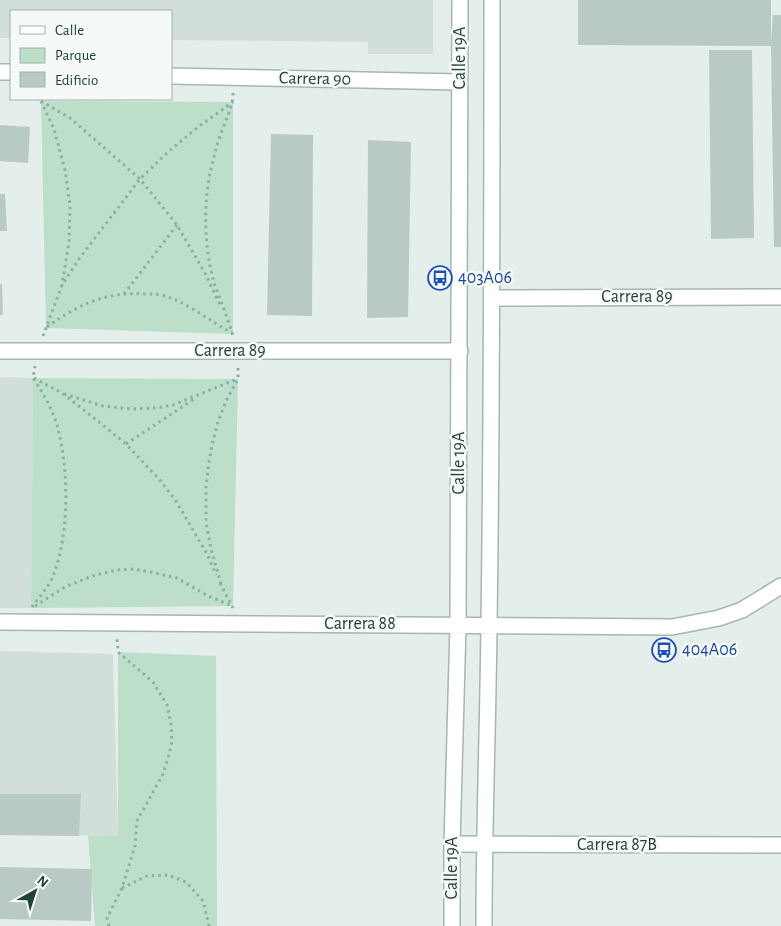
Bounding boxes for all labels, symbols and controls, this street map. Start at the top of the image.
legend [10,10,172,100]
text: Calle [55,23,84,38]
street label: Calle 19A [451,26,469,89]
text: Parque [55,48,96,63]
street label: Carrera 90 [279,69,351,89]
text: Edificio [55,73,98,88]
bus stop icon: 403A06 [427,265,453,291]
place label: 403A06 [458,269,512,287]
street label: Carrera 89 [601,288,673,306]
street label: Carrera 89 [194,342,266,360]
street label: Calle 19A [450,431,468,494]
street label: Carrera 88 [324,615,396,633]
bus stop icon: 404A06 [651,637,677,663]
place label: 404A06 [682,641,737,659]
street label: Calle 19A [443,836,461,899]
street label: Carrera 87B [577,836,657,854]
north arrow [10,866,60,916]
text: N [34,873,51,890]

